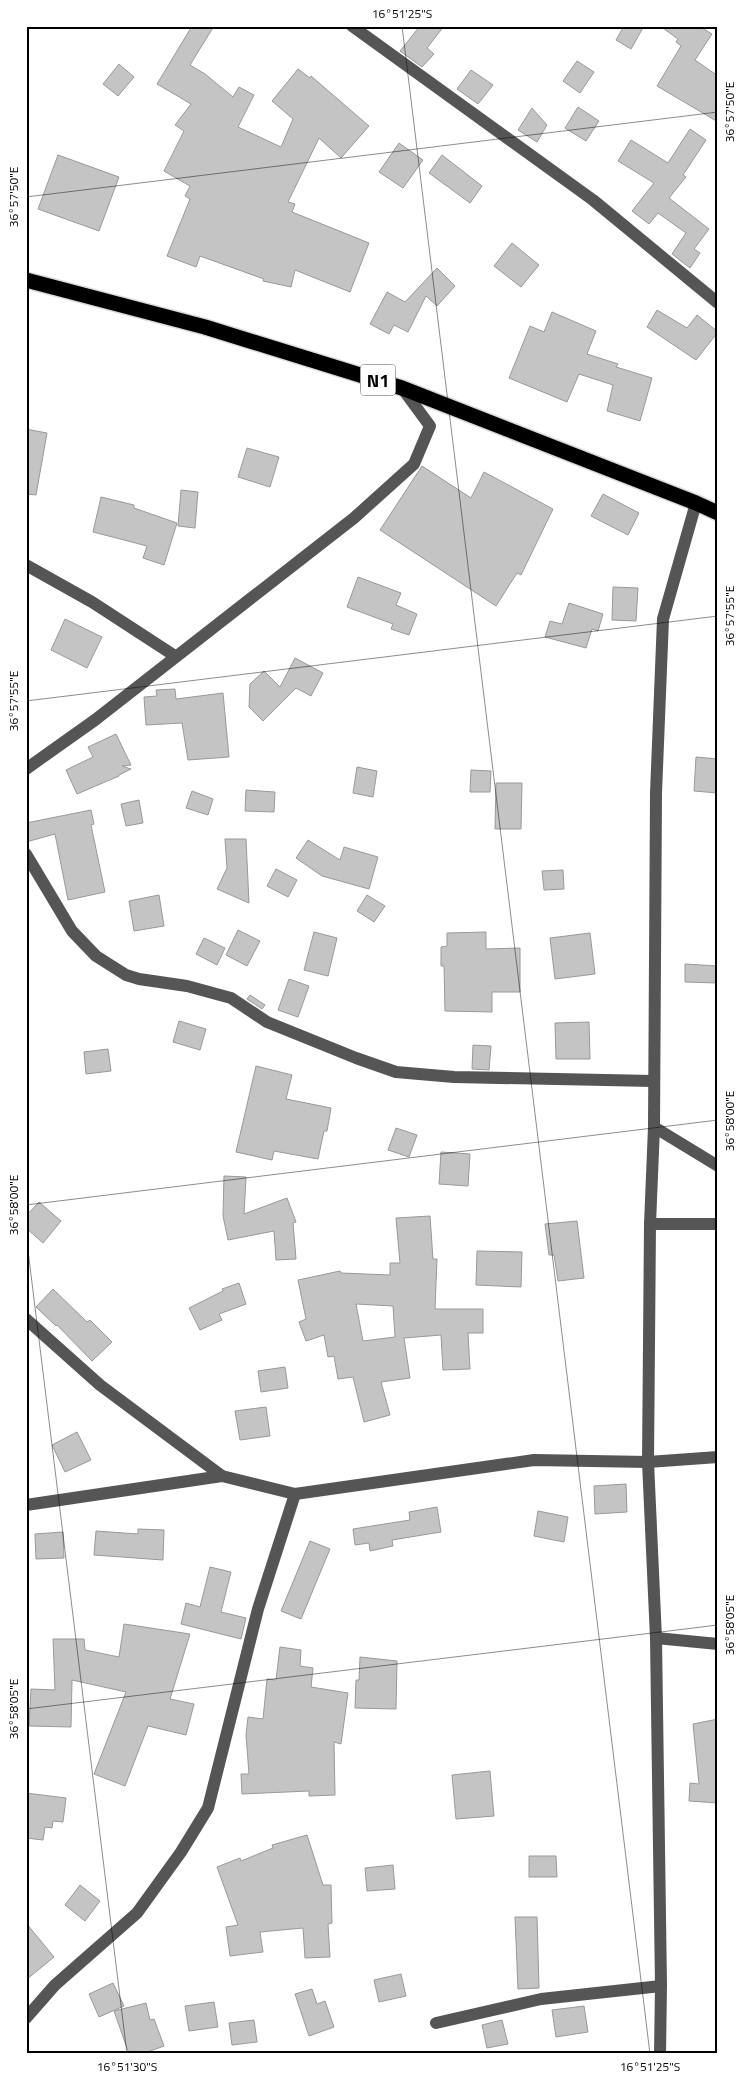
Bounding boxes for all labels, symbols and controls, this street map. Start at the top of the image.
text: 16°51'25"S [372,4,432,23]
text: 36°57'50"E [720,81,739,142]
text: 36°57'50"E [4,166,23,227]
road number: N1 [360,364,396,396]
text: 36°57'55"E [720,585,739,646]
text: 36°57'55"E [4,670,23,731]
text: 36°58'00"E [720,1090,739,1151]
text: 36°58'00"E [4,1174,23,1235]
text: 36°58'05"E [720,1594,739,1655]
text: 36°58'05"E [4,1678,23,1739]
text: 16°51'30"S [97,2057,157,2076]
text: 16°51'25"S [620,2057,680,2076]

